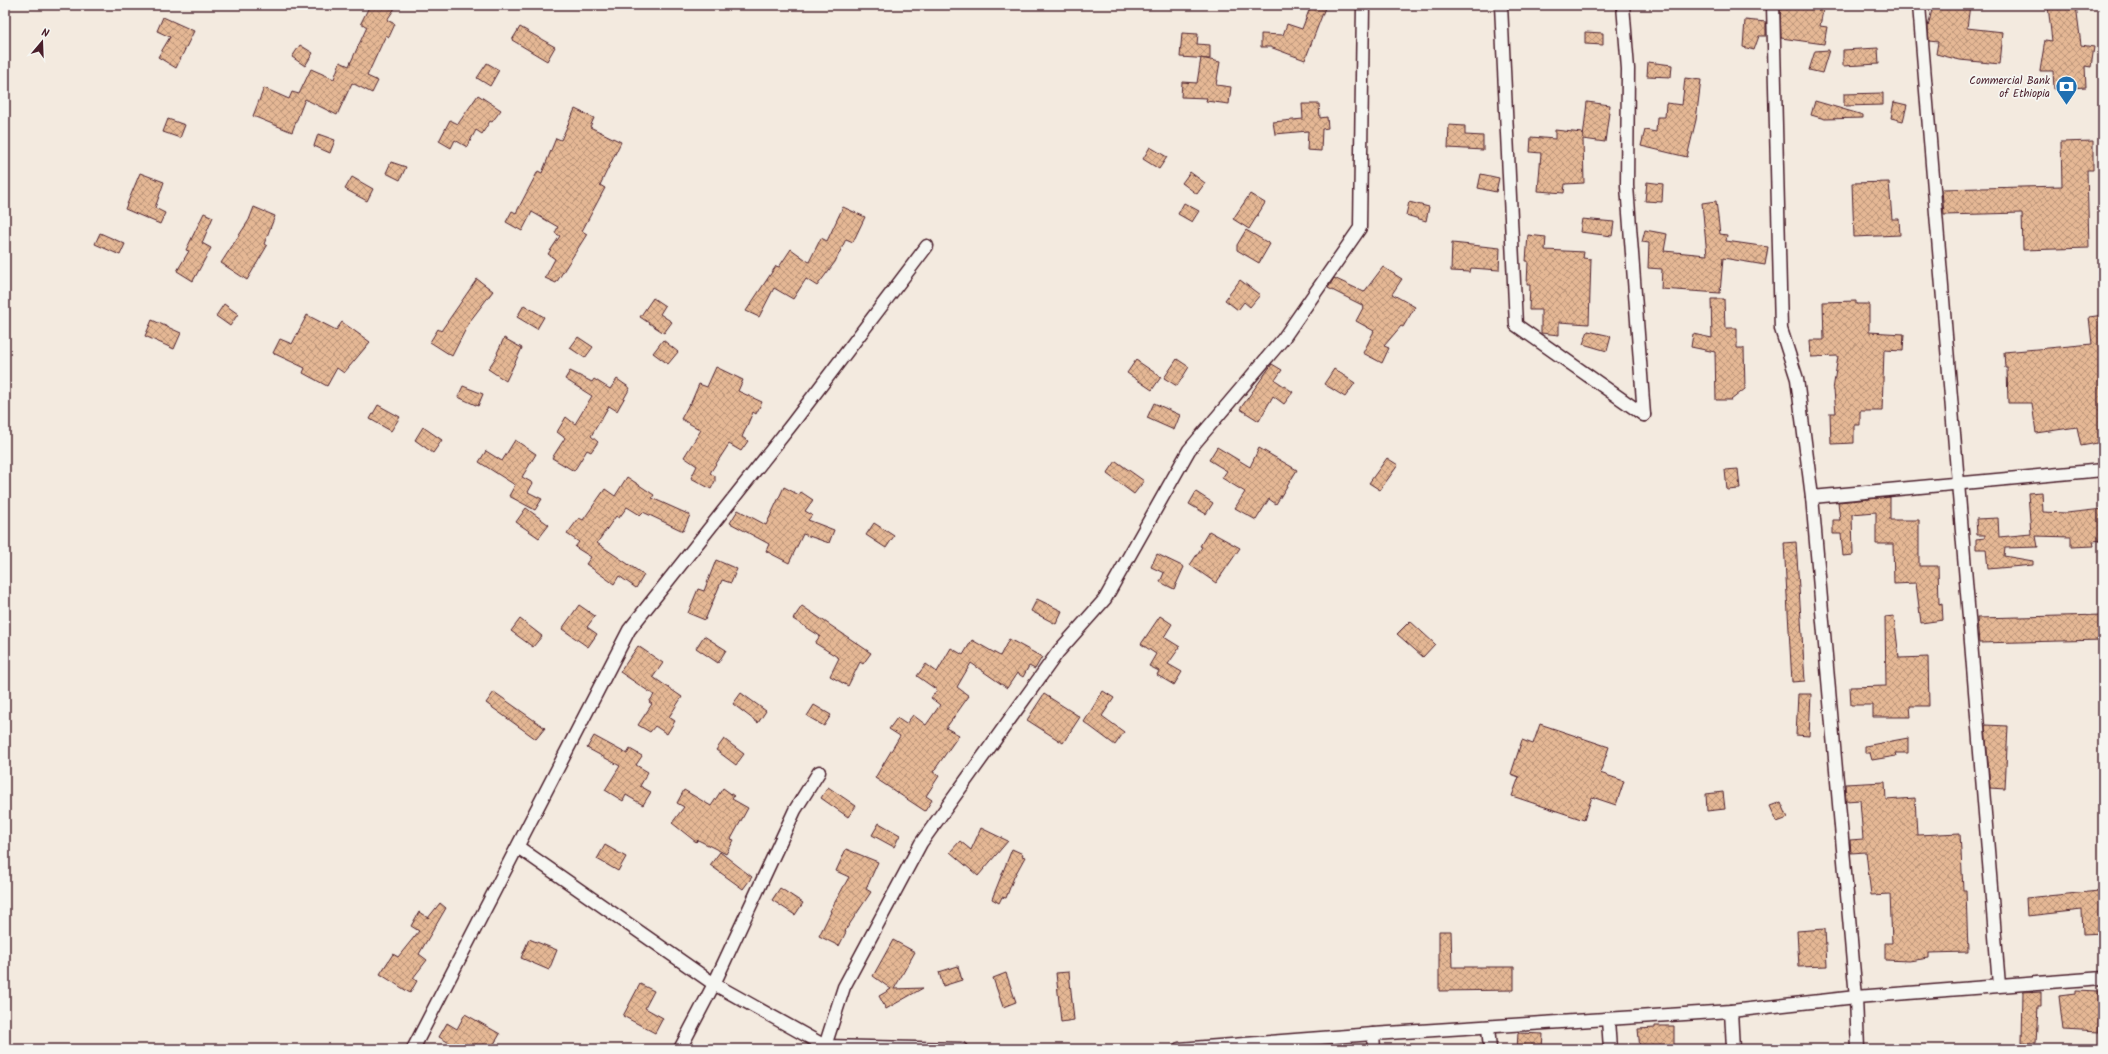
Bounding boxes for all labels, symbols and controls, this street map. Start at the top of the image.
north arrow [22,22,62,62]
text: N [39,24,51,43]
place label: Commercial Bank of Ethiopia [1969,72,2051,103]
bank icon: Commercial Bank of Ethiopia [2053,74,2079,107]

